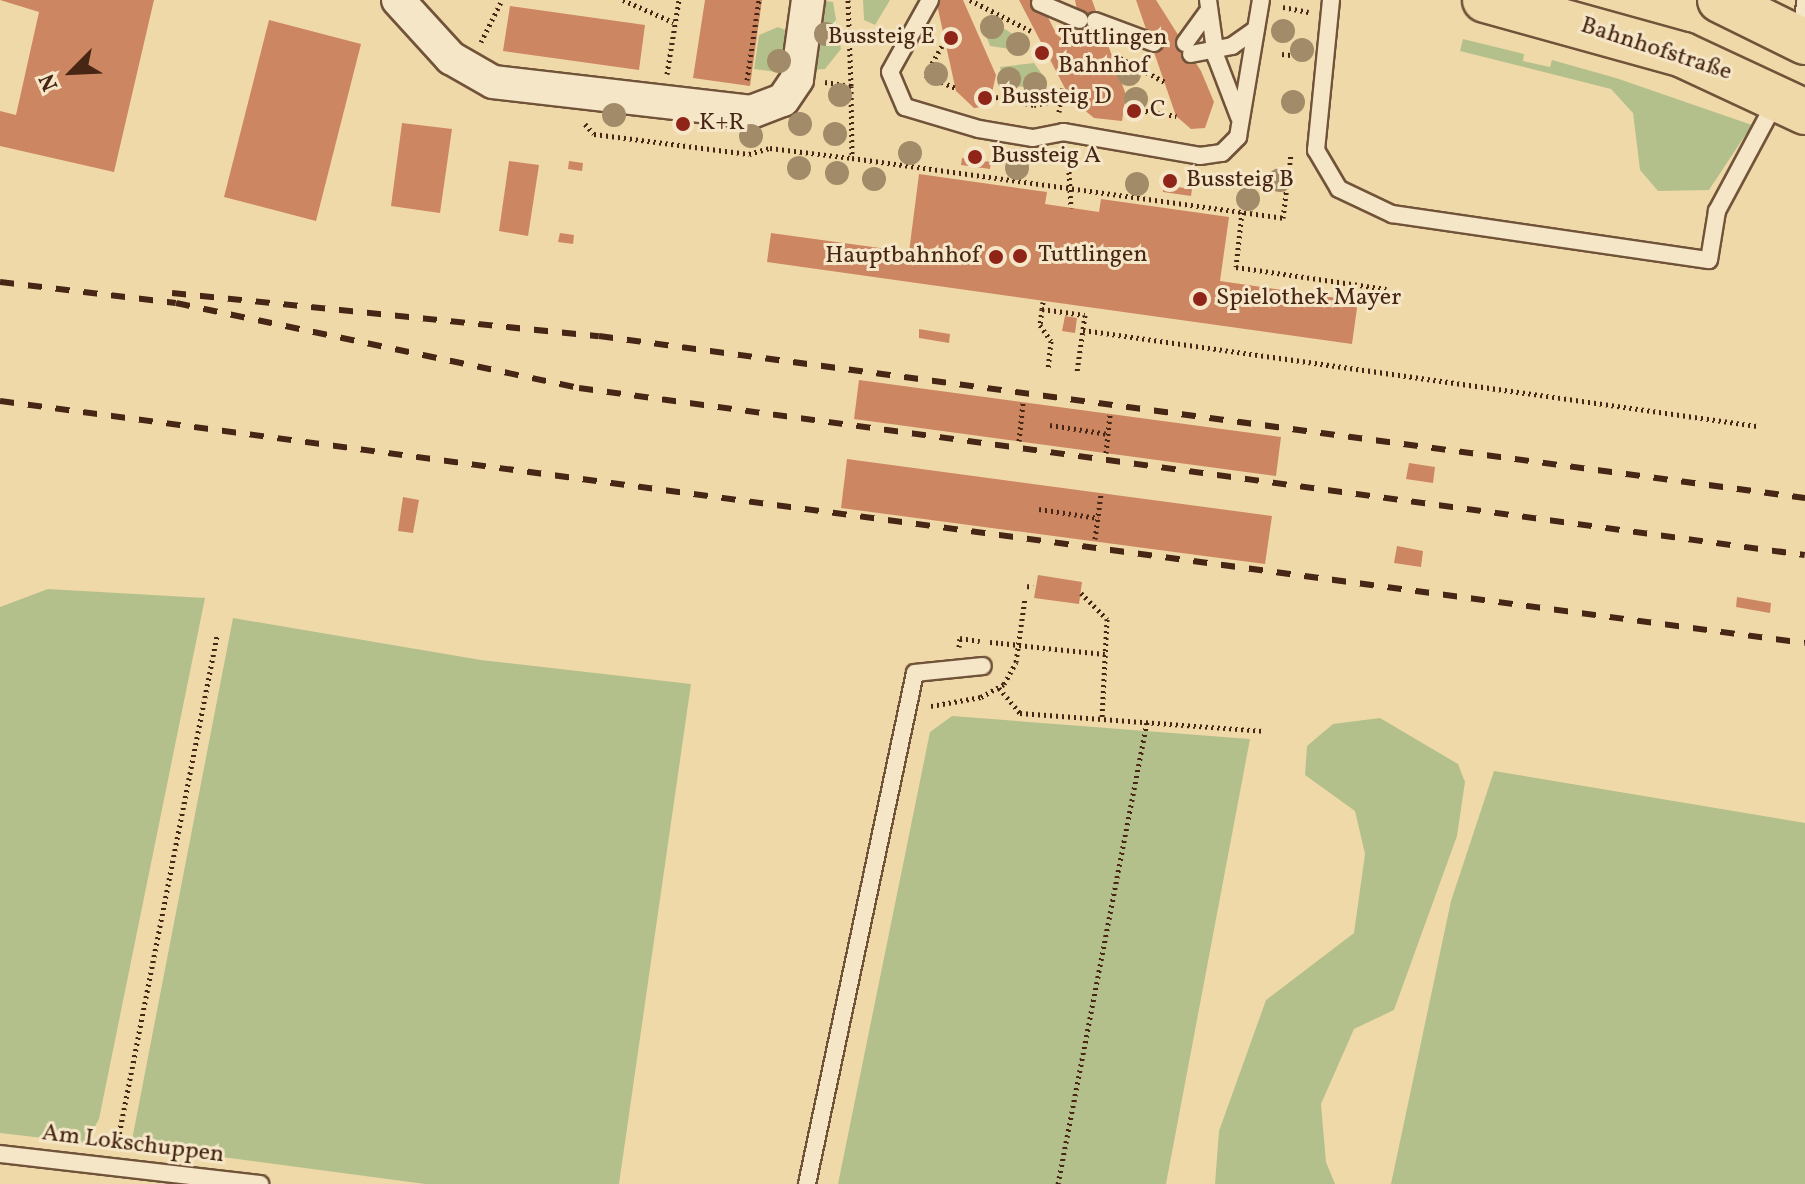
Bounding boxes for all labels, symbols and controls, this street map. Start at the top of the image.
street label: Bahnhofstraße [1577,12,1735,88]
place label: Bussteig E [828,24,935,52]
place label: Tuttlingen Bahnhof [1058,25,1168,81]
marker: Bussteig E [942,29,960,47]
north arrow [32,32,112,112]
marker: Tuttlingen Bahnhof [1033,44,1051,62]
text: N [32,68,67,96]
place label: Bussteig D [1001,84,1111,112]
marker: Bussteig D [976,89,994,107]
place label: C [1150,97,1166,125]
marker: C [1125,102,1143,120]
place label: K+R [699,110,745,138]
marker: K+R [674,115,692,133]
place label: Bussteig A [991,143,1101,171]
marker: Bussteig A [966,148,984,166]
place label: Bussteig B [1186,167,1294,195]
marker: Bussteig B [1161,172,1179,190]
place label: Tuttlingen [1038,242,1148,270]
place label: Hauptbahnhof [825,243,980,271]
marker: Tuttlingen [1009,245,1031,267]
marker: Hauptbahnhof [987,248,1005,266]
place label: Spielothek Mayer [1216,285,1401,313]
marker: Spielothek Mayer [1191,290,1209,308]
street label: Am Lokschuppen [40,1120,226,1170]

